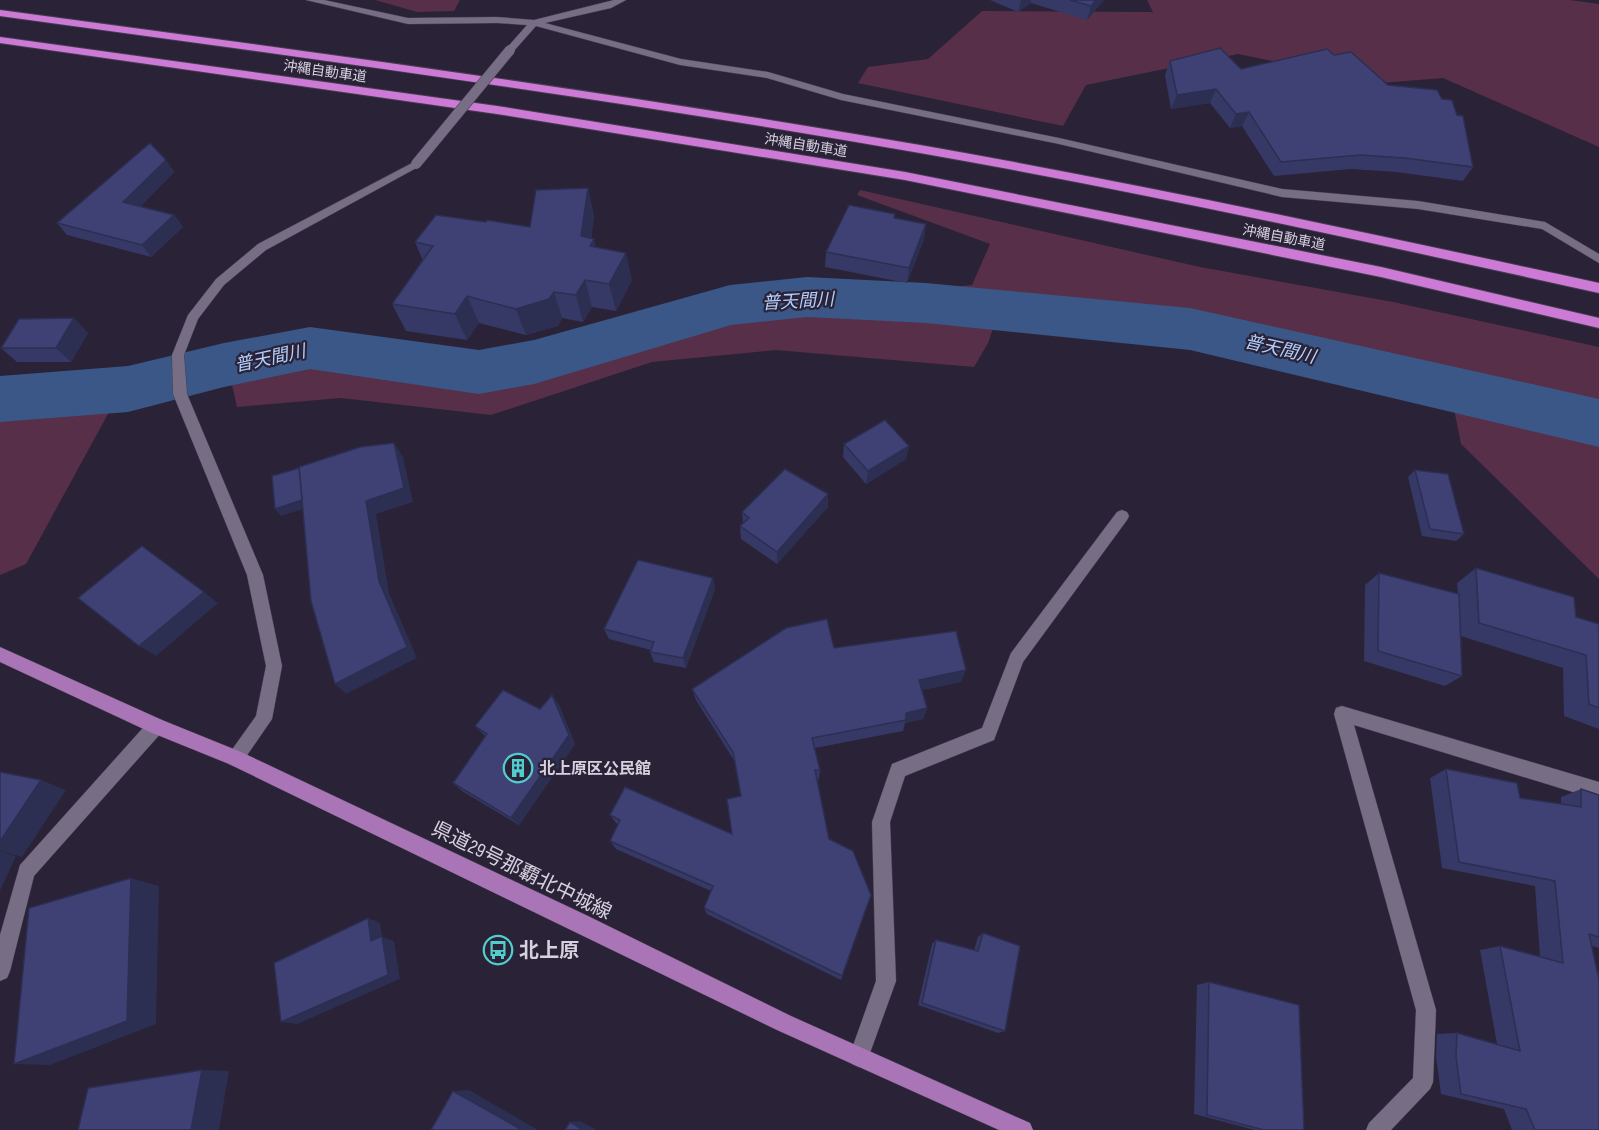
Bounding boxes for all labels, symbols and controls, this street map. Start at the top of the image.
street label: 沖縄自動車道 [282,57,368,86]
street label: 沖縄自動車道 [763,131,849,160]
street label: 沖縄自動車道 [1241,221,1327,254]
water label: 普天間川 [762,289,837,314]
water label: 普天間川 [1242,331,1319,368]
water label: 普天間川 [233,340,309,376]
building icon: 北上原区公民館 [502,752,534,784]
place label: 北上原区公民館 [539,760,651,779]
street label: 県道29号那覇北中城線 [428,817,615,925]
bus stop icon: 北上原 [482,934,514,966]
place label: 北上原 [519,939,579,963]

